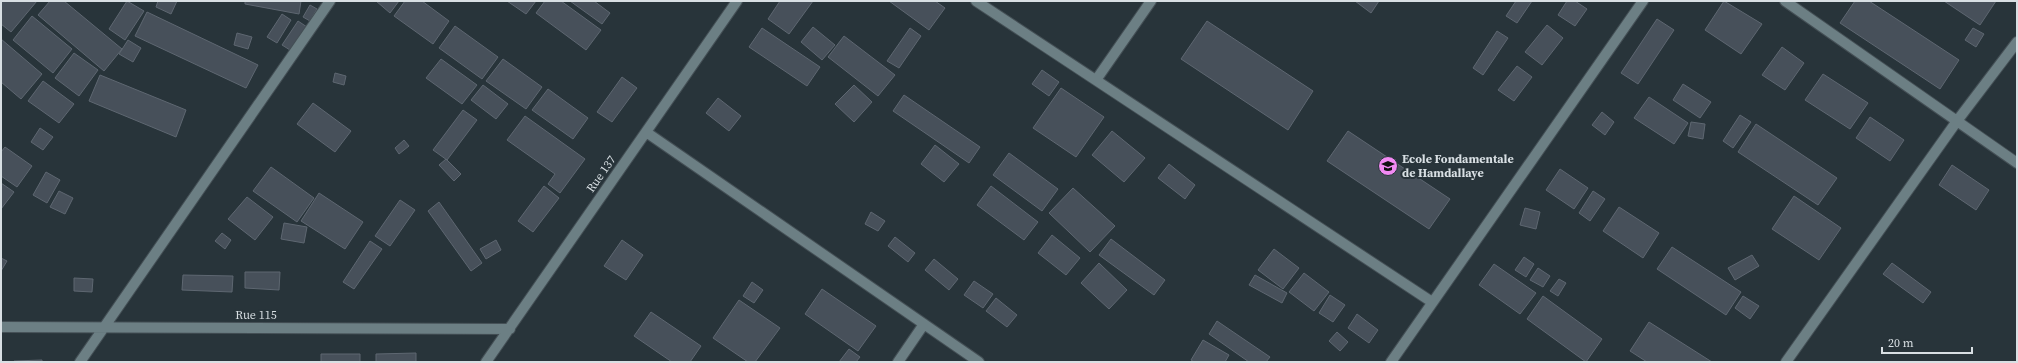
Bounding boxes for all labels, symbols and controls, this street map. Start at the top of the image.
place label: Ecole Fondamentale de Hamdallaye [1402,151,1514,181]
street label: Rue 137 [583,152,619,196]
school or university icon: Ecole Fondamentale de Hamdallaye [1377,155,1399,177]
street label: Rue 115 [235,307,277,323]
scale bar [1882,329,1972,355]
text: 20 m [1888,335,1914,351]

